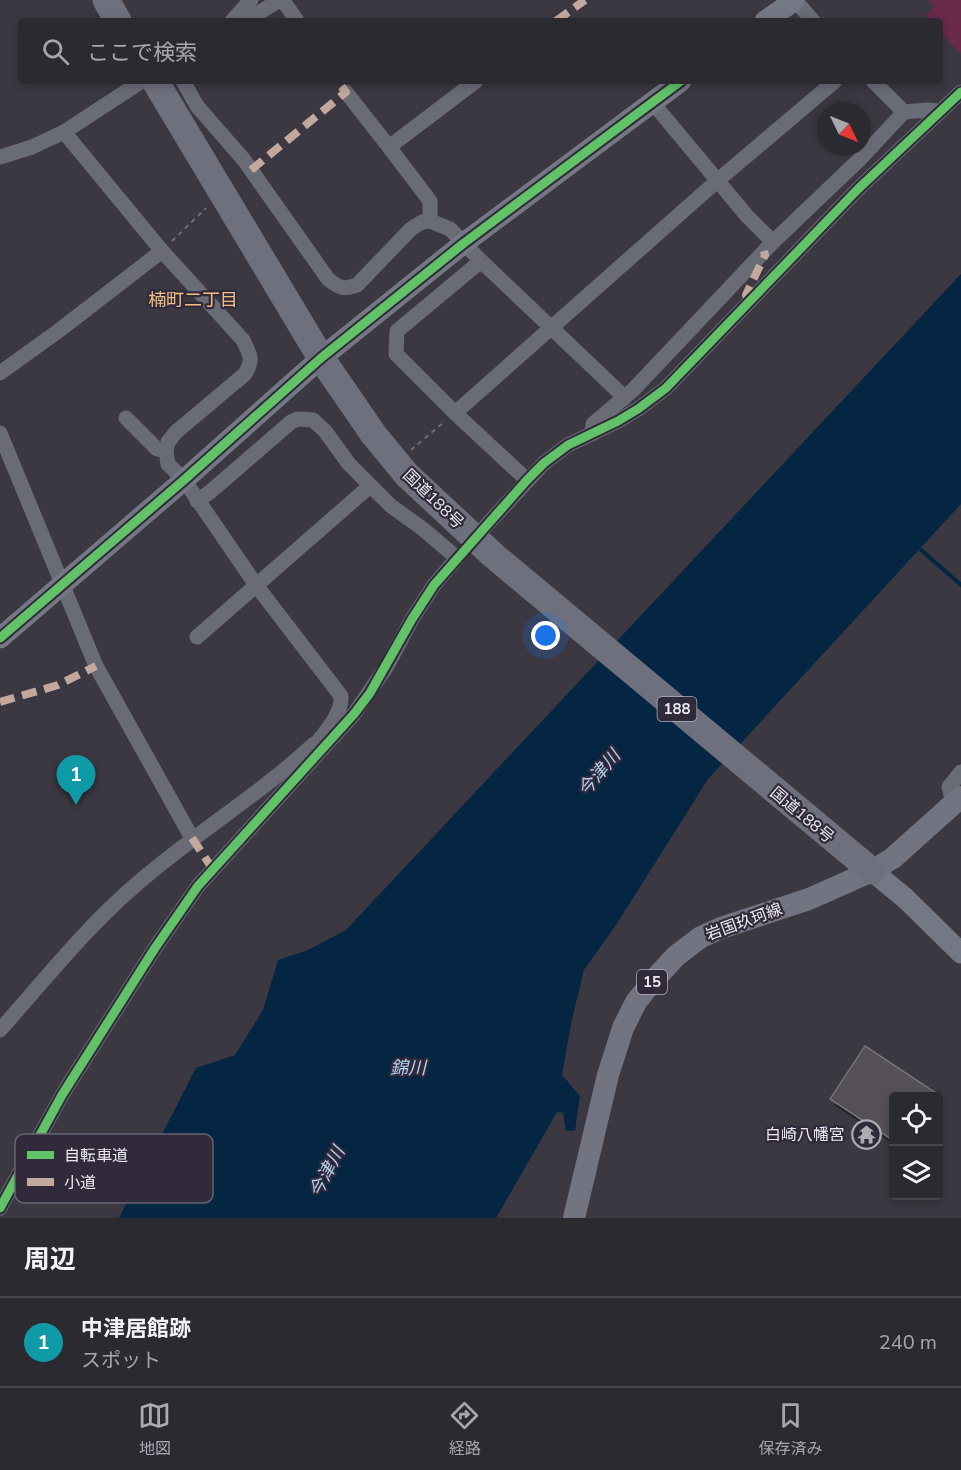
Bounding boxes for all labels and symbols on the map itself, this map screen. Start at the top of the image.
north arrow [817,102,871,156]
district label: 楠町二丁目 [148,288,238,312]
street label: 国道188号 [398,464,468,534]
your location [531,621,560,650]
road number: 188 [658,697,696,721]
water label: 今津川 [572,743,627,801]
pin: 1 [56,756,96,805]
street label: 国道188号 [766,782,838,848]
street label: 岩国玖珂線 [703,898,785,946]
road number: 15 [637,970,667,994]
water label: 錦川 [390,1056,428,1080]
temple icon: 白崎八幡宮 [850,1119,882,1151]
place label: 白崎八幡宮 [765,1124,845,1146]
legend [15,1134,213,1203]
water label: 今津川 [304,1141,351,1201]
text: 自転車道 [64,1145,128,1167]
text: 小道 [64,1172,96,1194]

